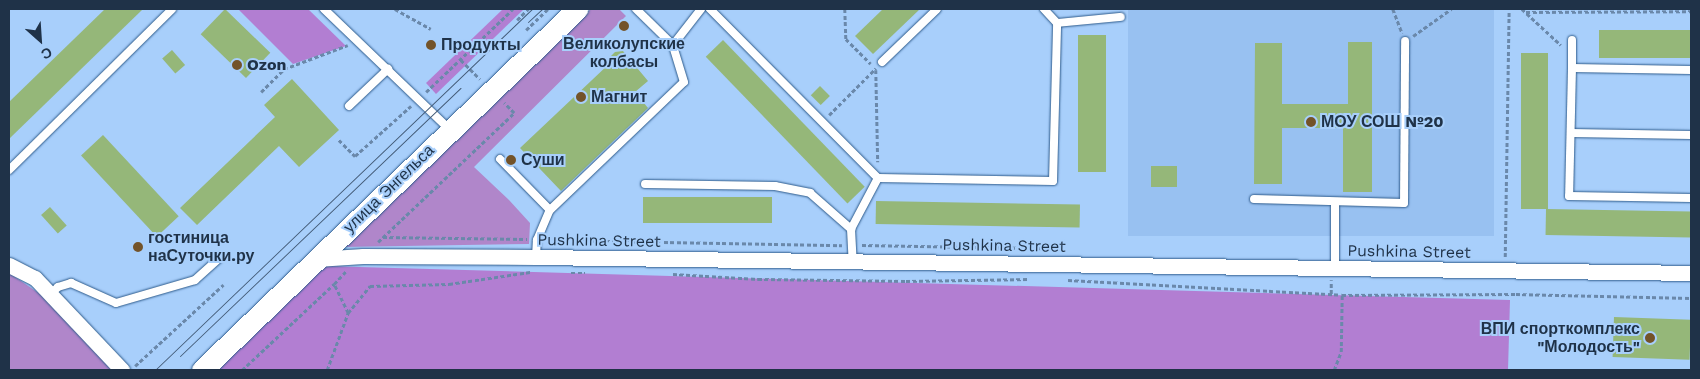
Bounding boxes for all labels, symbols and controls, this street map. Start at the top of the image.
north arrow [15,15,65,65]
marker: Великолупские колбасы [618,20,630,32]
place label: Великолупские колбасы [563,34,685,72]
place label: Продукты [441,35,521,55]
marker: Продукты [425,39,437,51]
text: С [39,44,55,63]
place label: Ozon [247,55,286,75]
marker: Ozon [231,59,243,71]
place label: Магнит [591,87,647,107]
marker: Магнит [575,91,587,103]
place label: МОУ СОШ №20 [1321,112,1444,132]
marker: МОУ СОШ №20 [1305,116,1317,128]
street label: улица Энгельса [340,141,438,237]
place label: Суши [521,150,565,170]
marker: Суши [505,154,517,166]
place label: гостиница наСуточки.ру [148,228,254,266]
street label: Pushkina Street [537,230,661,252]
street label: Pushkina Street [942,235,1066,257]
marker: гостиница наСуточки.ру [132,241,144,253]
street label: Pushkina Street [1347,241,1471,263]
place label: ВПИ спорткомплекс "Молодость" [1481,319,1640,357]
marker: ВПИ спорткомплекс "Молодость" [1644,332,1656,344]

